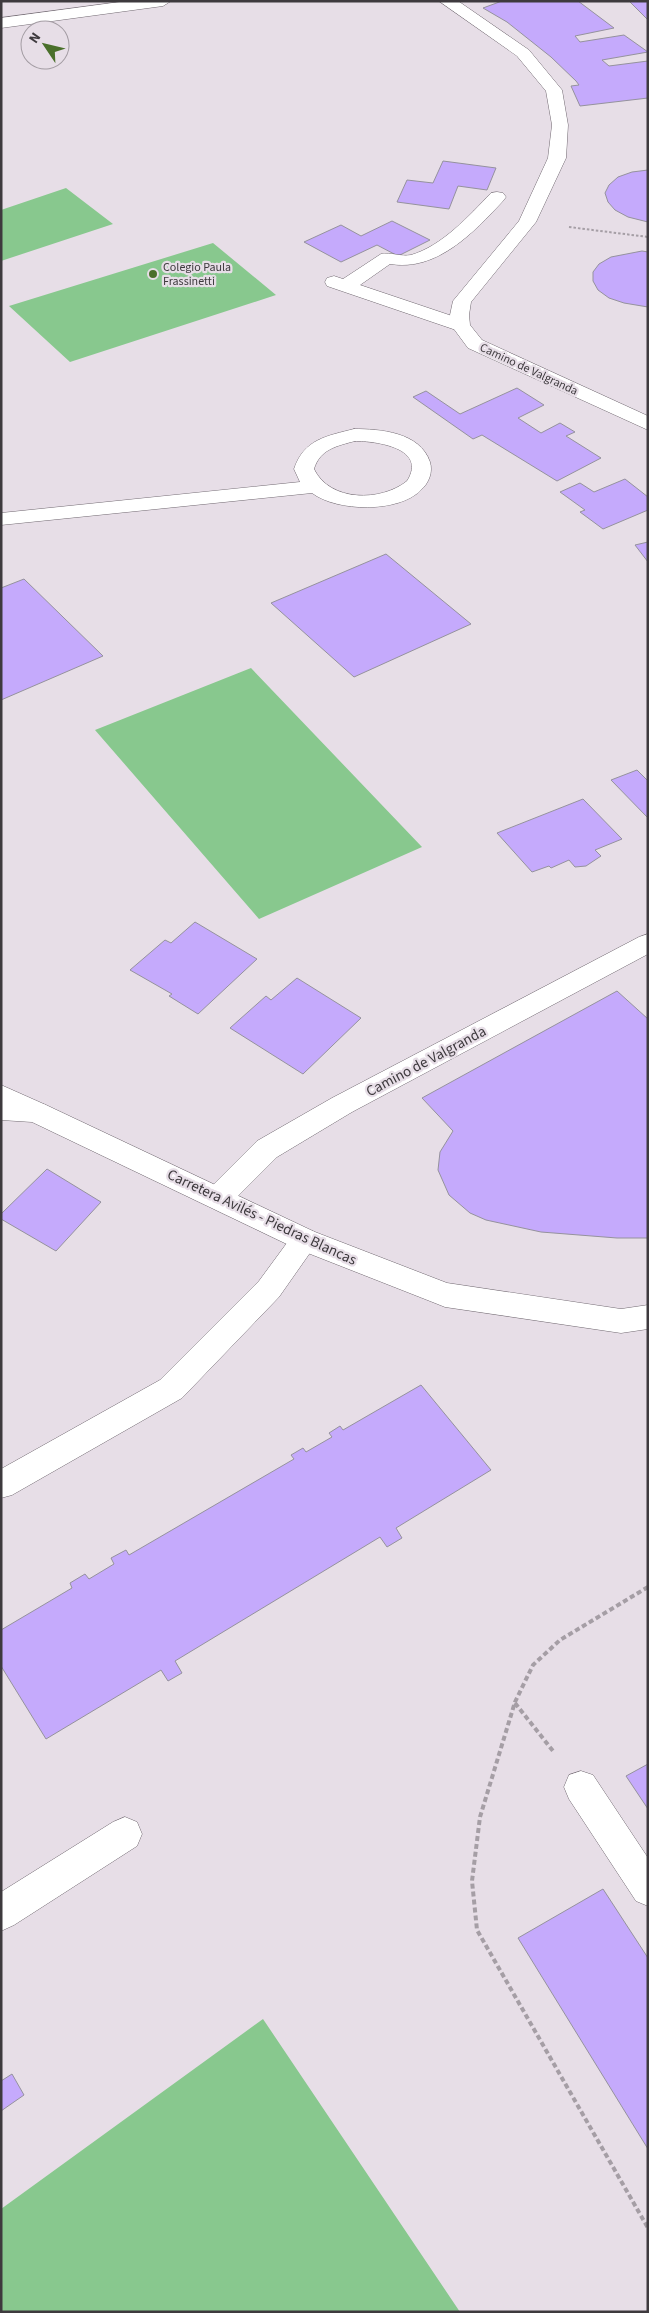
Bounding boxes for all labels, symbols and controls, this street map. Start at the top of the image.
north arrow [20,20,70,70]
text: N [24,29,46,48]
place label: Colegio Paula Frassinetti [163,259,231,290]
marker: Colegio Paula Frassinetti [147,268,159,280]
street label: Camino de Valgranda [477,339,581,400]
street label: Camino de Valgranda [363,1021,490,1102]
street label: Carretera Avilés - Piedras Blancas [164,1164,360,1271]

